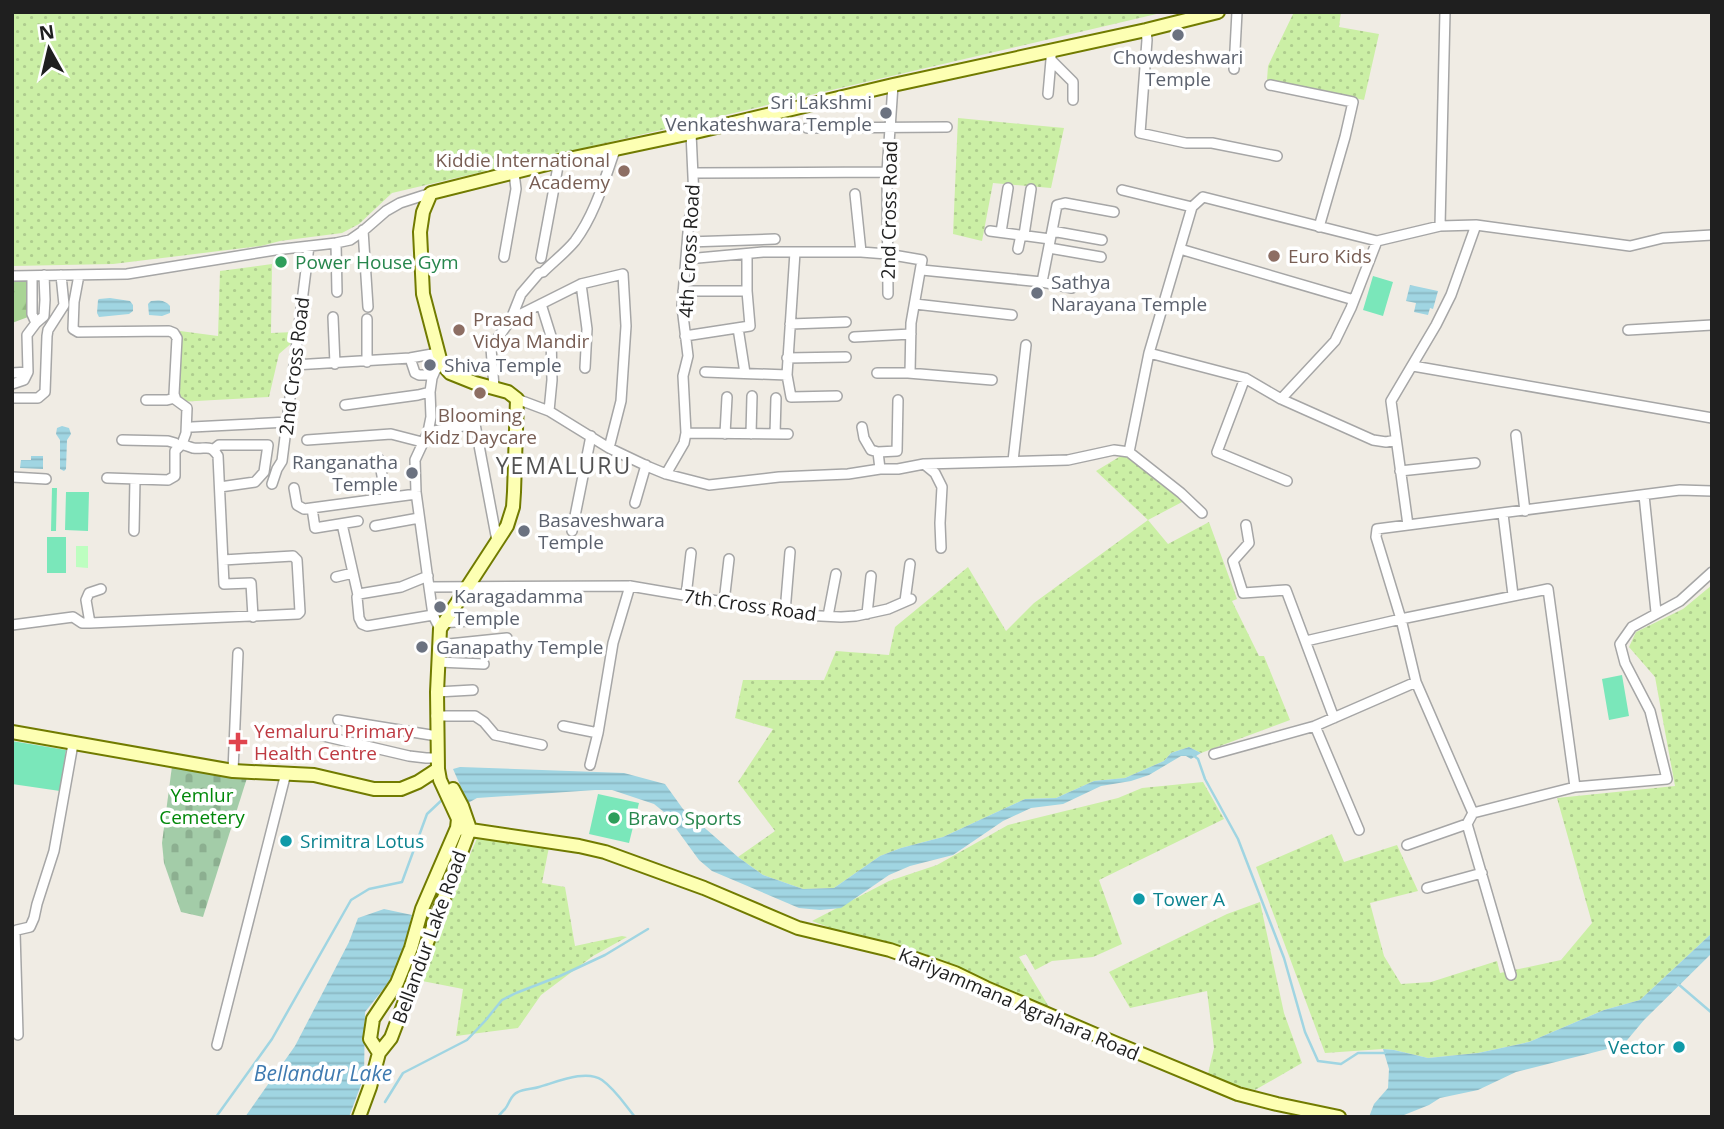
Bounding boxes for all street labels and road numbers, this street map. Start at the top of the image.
street label: 2nd Cross Road [875,140,903,280]
street label: 4th Cross Road [673,184,705,318]
street label: 2nd Cross Road [273,296,315,436]
street label: 7th Cross Road [682,583,818,627]
street label: Bellandur Lake Road [386,847,472,1027]
street label: Kariyammana Agrahara Road [895,941,1143,1067]

